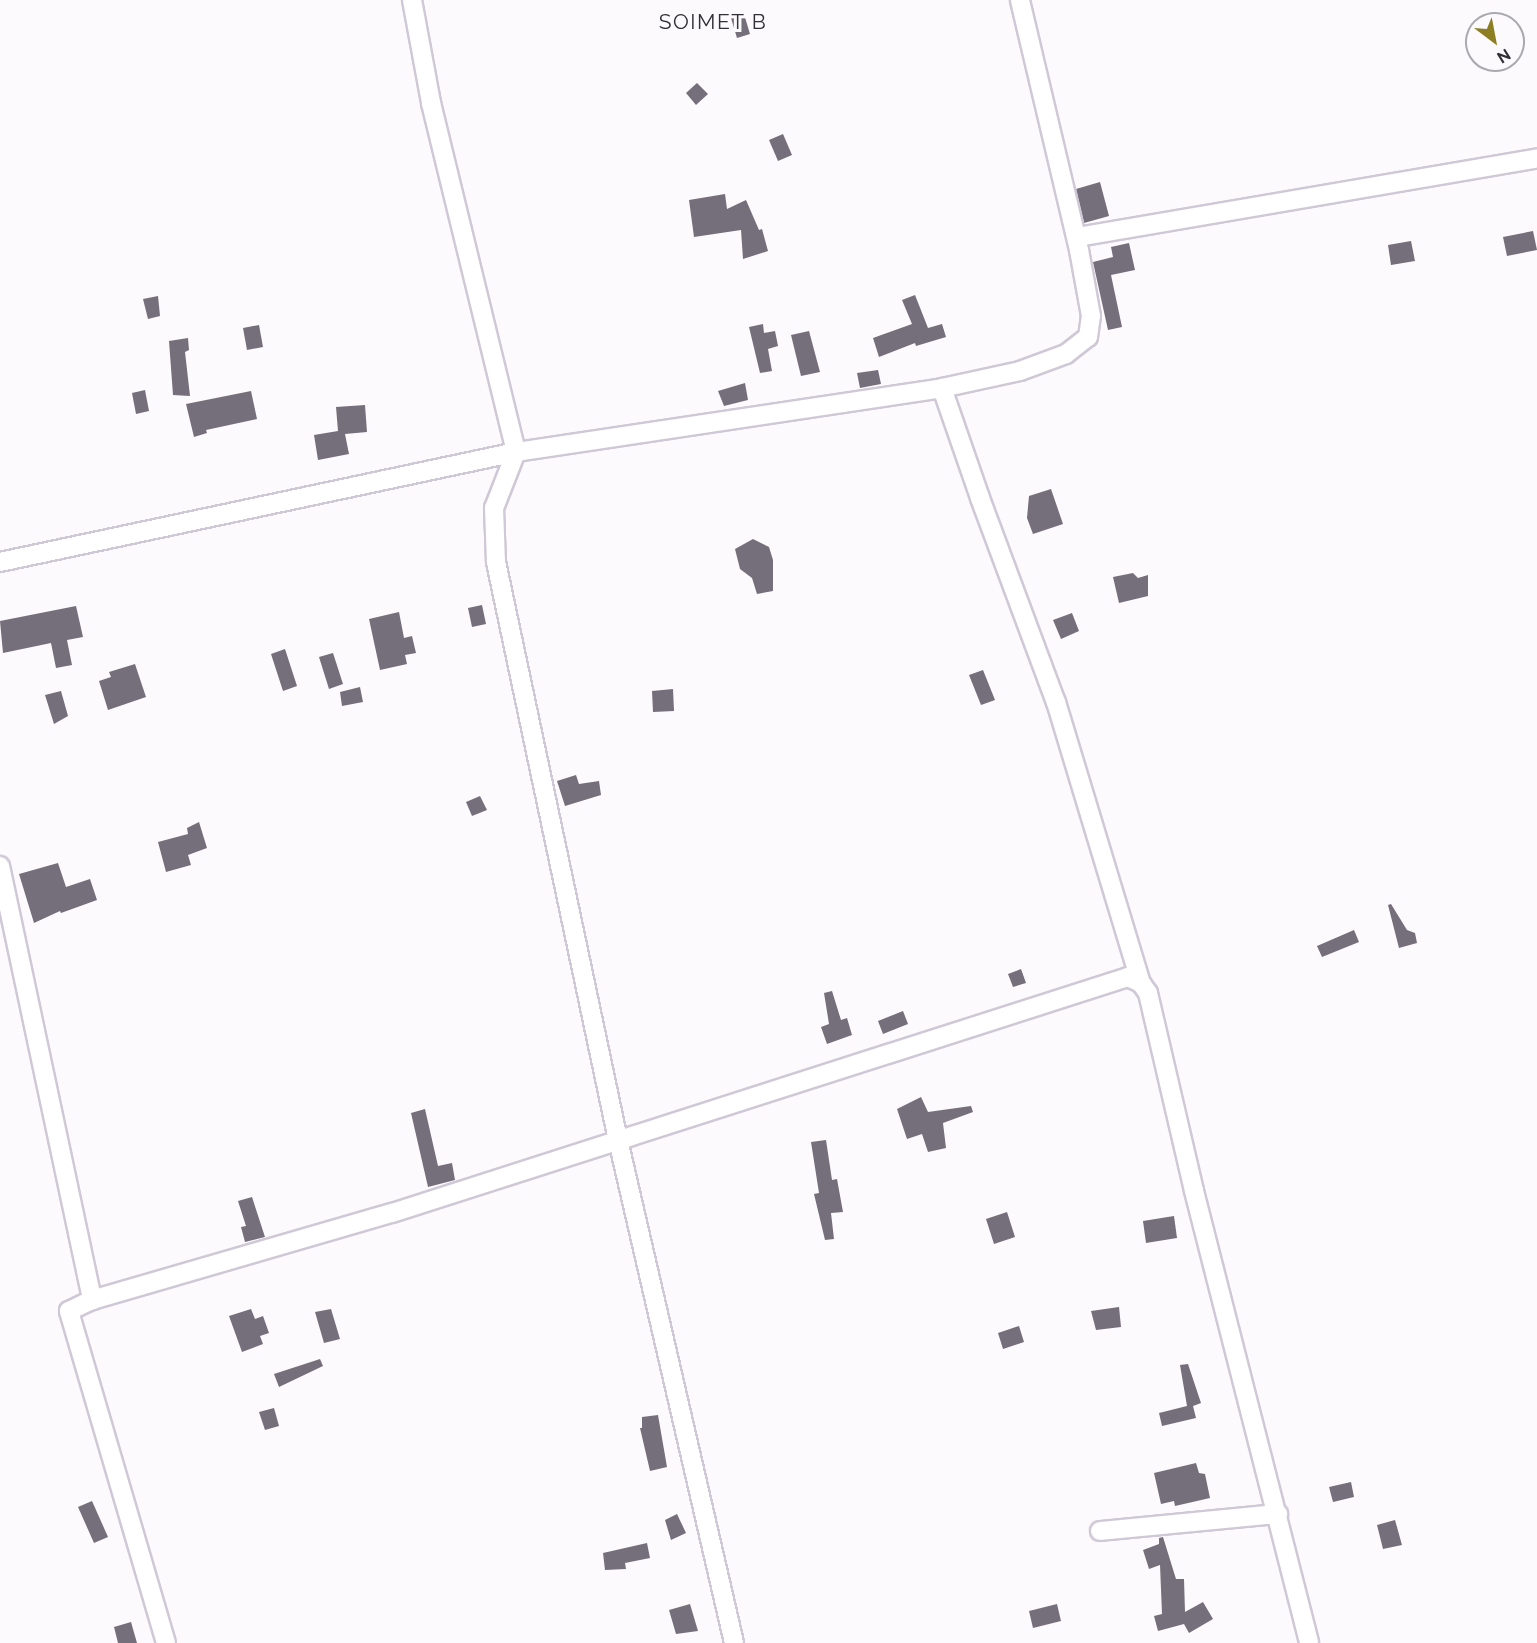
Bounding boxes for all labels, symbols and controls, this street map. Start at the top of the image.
district label: SOIMET B [658,9,768,35]
north arrow [1465,12,1525,72]
text: N [1494,45,1514,67]

